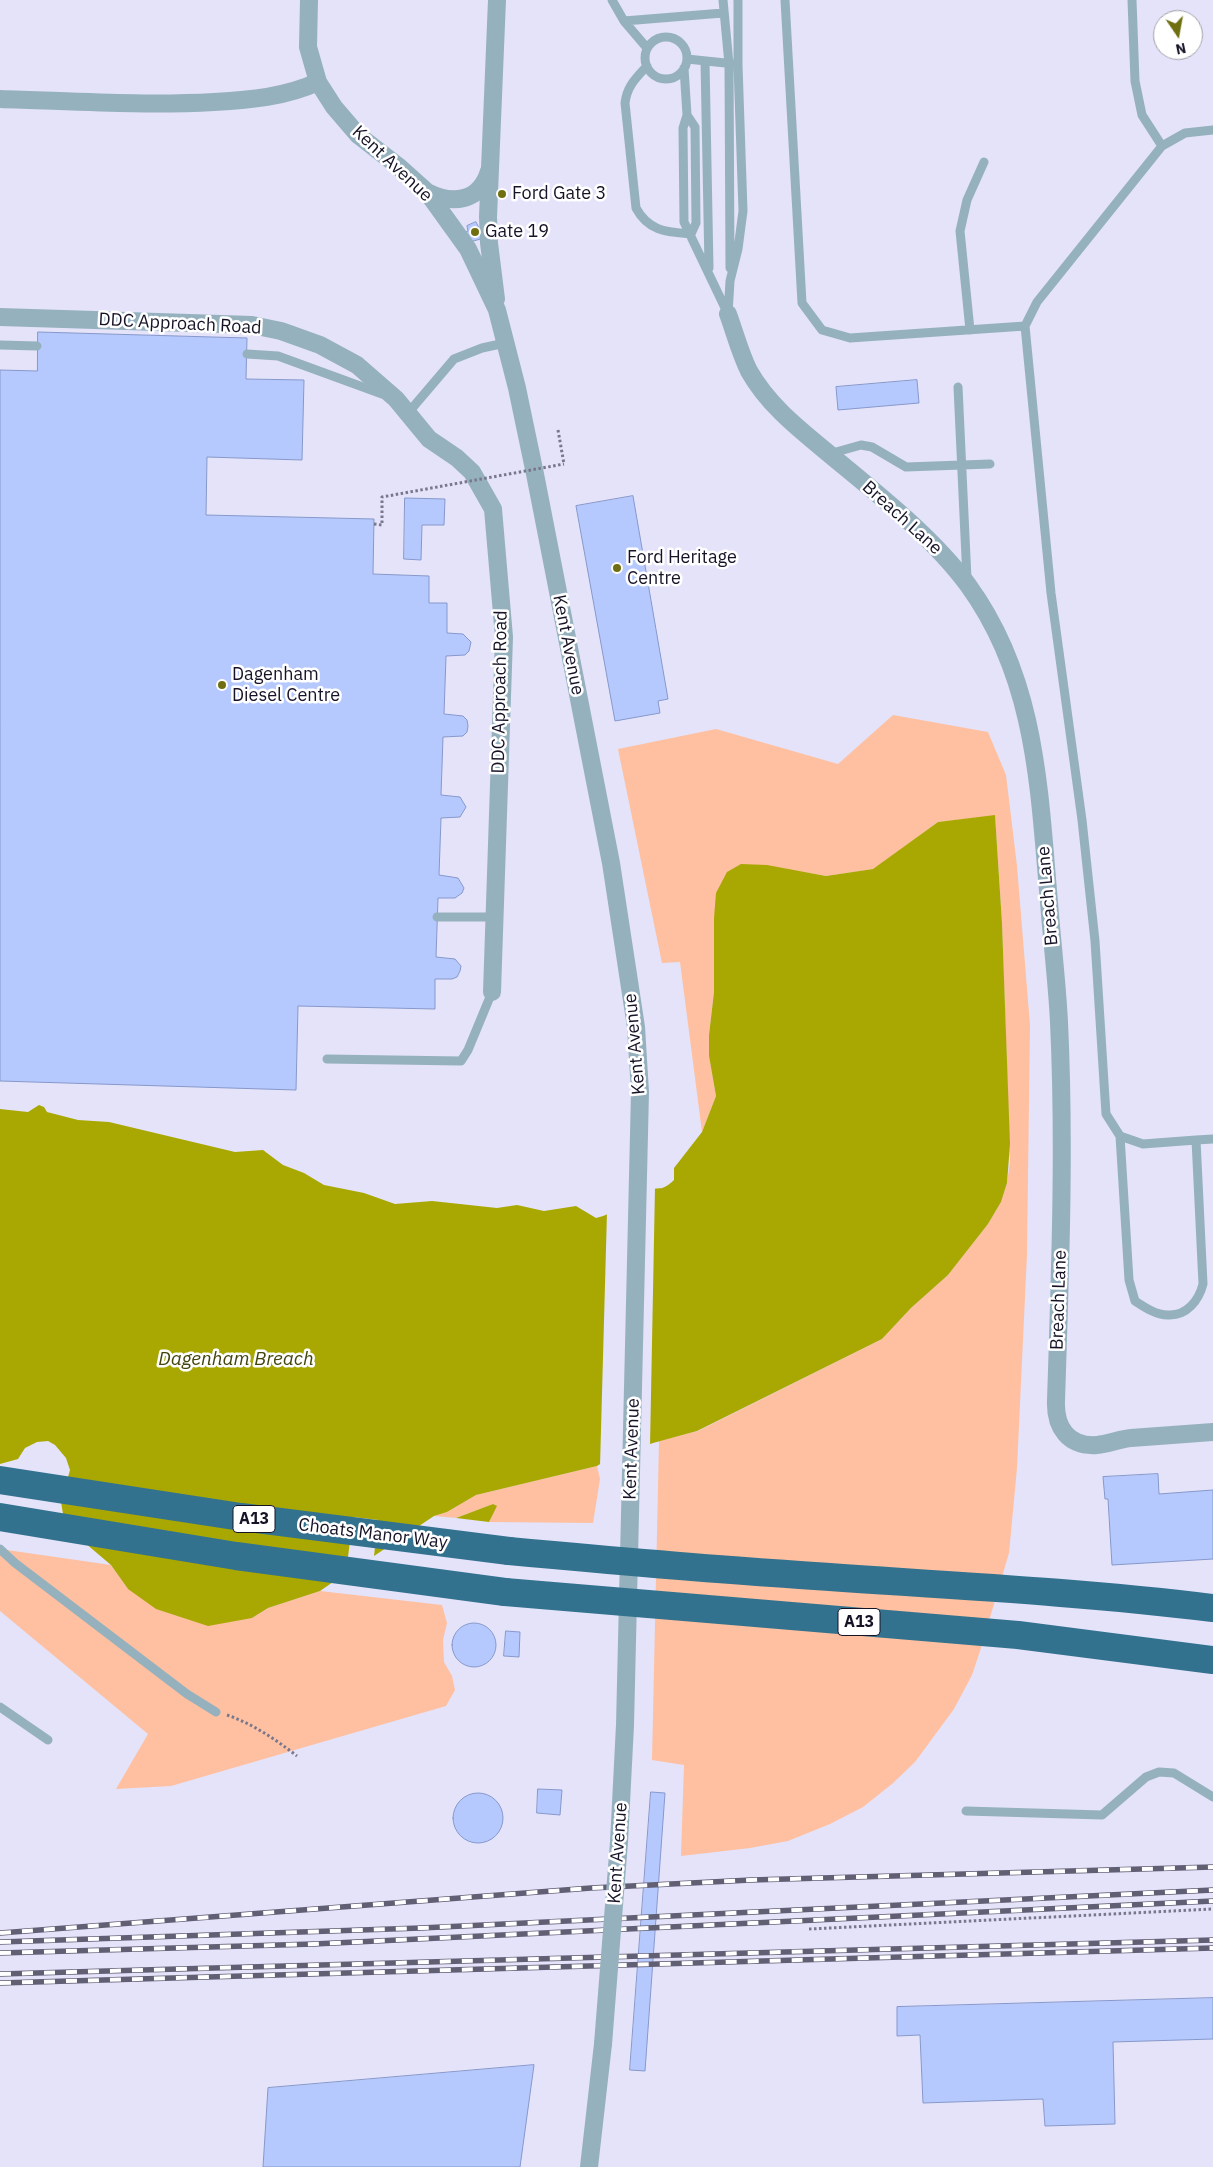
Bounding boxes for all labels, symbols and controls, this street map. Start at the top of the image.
north arrow [1153,10,1203,60]
text: N [1174,39,1188,59]
street label: Kent Avenue [347,121,437,207]
place label: Ford Gate 3 [512,183,606,205]
marker: Ford Gate 3 [496,188,508,200]
place label: Gate 19 [485,221,549,243]
marker: Gate 19 [469,226,481,238]
street label: DDC Approach Road [98,309,262,339]
street label: Breach Lane [858,477,946,559]
place label: Ford Heritage Centre [627,547,737,590]
marker: Ford Heritage Centre [611,562,623,574]
street label: Kent Avenue [548,593,588,697]
street label: DDC Approach Road [488,610,512,774]
place label: Dagenham Diesel Centre [232,664,340,706]
marker: Dagenham Diesel Centre [216,679,228,691]
street label: Breach Lane [1033,845,1063,947]
street label: Kent Avenue [620,992,650,1096]
street label: Breach Lane [1046,1250,1072,1350]
water label: Dagenham Breach [158,1349,314,1371]
street label: Kent Avenue [619,1398,645,1500]
road number: A13 [233,1506,275,1532]
street label: Choats Manor Way [297,1514,449,1554]
road number: A13 [838,1608,880,1635]
street label: Kent Avenue [604,1802,632,1904]

